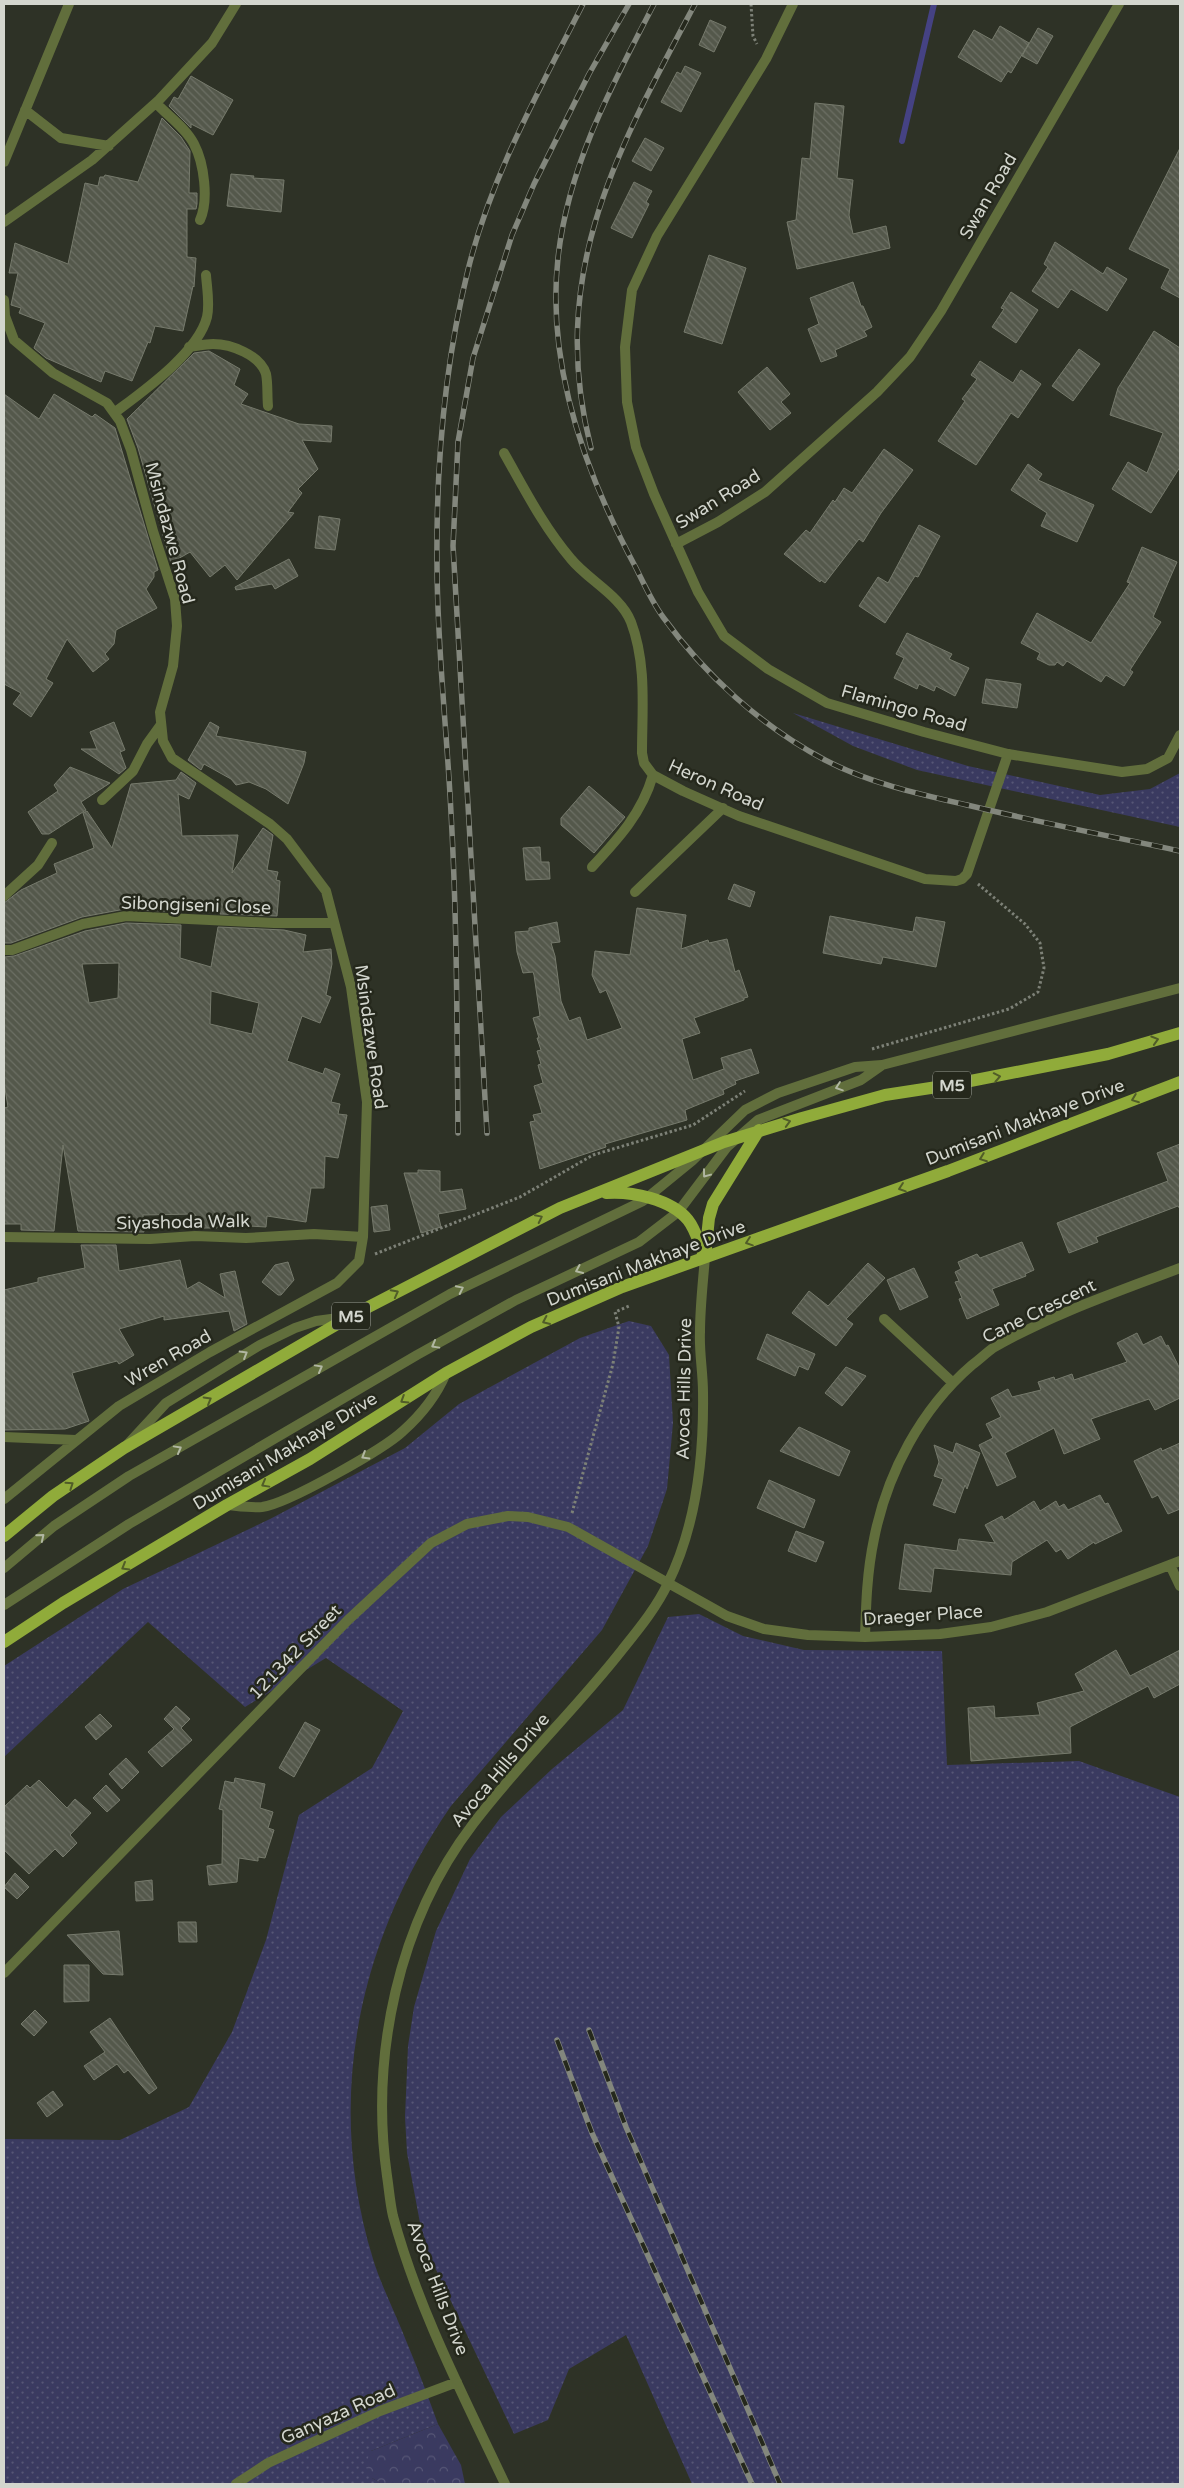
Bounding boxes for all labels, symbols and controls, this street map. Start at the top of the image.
street label: Swan Road [955,149,1021,243]
street label: Msindazwe Road [140,460,200,606]
street label: Swan Road [672,464,764,534]
street label: Flamingo Road [839,680,969,736]
street label: Heron Road [665,754,767,816]
street label: Sibongiseni Close [121,891,271,919]
street label: Msindazwe Road [350,963,392,1111]
one-way arrow [1151,1036,1159,1046]
road number: M5 [933,1072,971,1098]
one-way arrow [993,1072,1001,1082]
street label: Dumisani Makhaye Drive [922,1074,1128,1170]
one-way arrow [835,1081,844,1091]
one-way arrow [1131,1093,1140,1103]
one-way arrow [783,1117,791,1127]
one-way arrow [979,1152,988,1162]
one-way arrow [703,1168,712,1178]
one-way arrow [898,1182,907,1192]
street label: Siyashoda Walk [116,1210,250,1234]
one-way arrow [534,1214,543,1225]
street label: Dumisani Makhaye Drive [543,1215,749,1311]
one-way arrow [745,1236,754,1246]
one-way arrow [575,1263,584,1274]
street label: Cane Crescent [979,1274,1099,1348]
one-way arrow [455,1284,464,1295]
one-way arrow [389,1289,398,1299]
road number: M5 [332,1302,370,1330]
one-way arrow [542,1314,551,1325]
street label: Avoca Hills Drive [672,1318,696,1460]
street label: Wren Road [121,1325,215,1391]
one-way arrow [432,1338,441,1348]
one-way arrow [238,1351,247,1361]
one-way arrow [313,1364,322,1374]
street label: Dumisani Makhaye Drive [189,1387,381,1515]
one-way arrow [401,1394,410,1403]
one-way arrow [203,1397,212,1407]
one-way arrow [172,1445,181,1455]
one-way arrow [361,1449,370,1459]
one-way arrow [262,1478,271,1488]
one-way arrow [64,1482,73,1491]
one-way arrow [35,1534,44,1542]
one-way arrow [122,1560,131,1570]
street label: 121342 Street [244,1600,346,1704]
street label: Draeger Place [862,1600,984,1630]
street label: Avoca Hills Drive [446,1709,554,1831]
street label: Avoca Hills Drive [402,2218,474,2358]
street label: Ganyaza Road [277,2379,399,2449]

